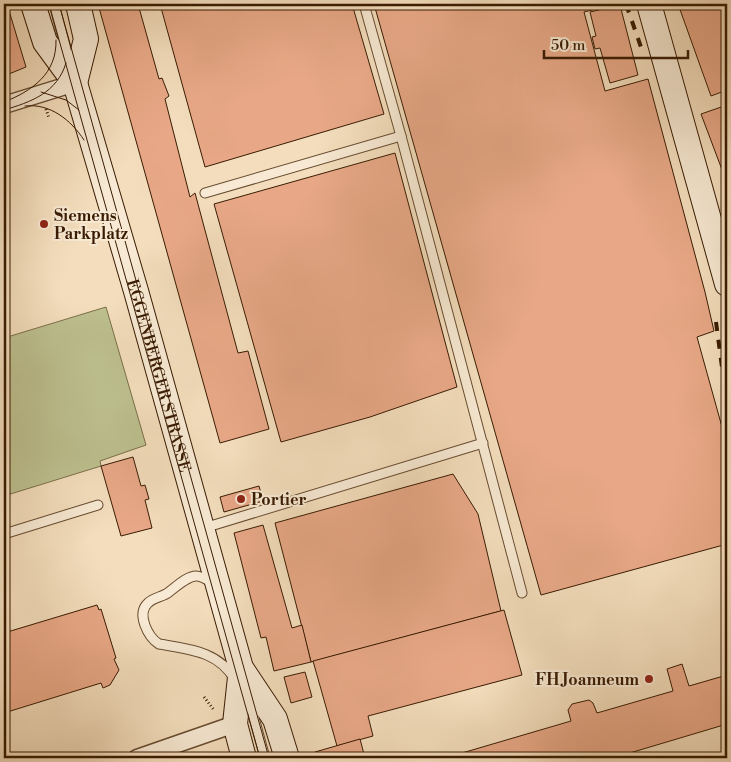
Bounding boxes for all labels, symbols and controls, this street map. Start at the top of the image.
scale bar [544,28,687,60]
text: 50 m [551,36,585,55]
place label: Siemens Parkplatz [54,206,129,244]
marker: Siemens Parkplatz [38,218,50,230]
street label: EGGENBERGER STRASSE [122,277,195,475]
place label: Portier [251,490,307,510]
marker: Portier [235,493,247,505]
place label: FH Joanneum [535,670,639,690]
marker: FH Joanneum [643,673,655,685]

